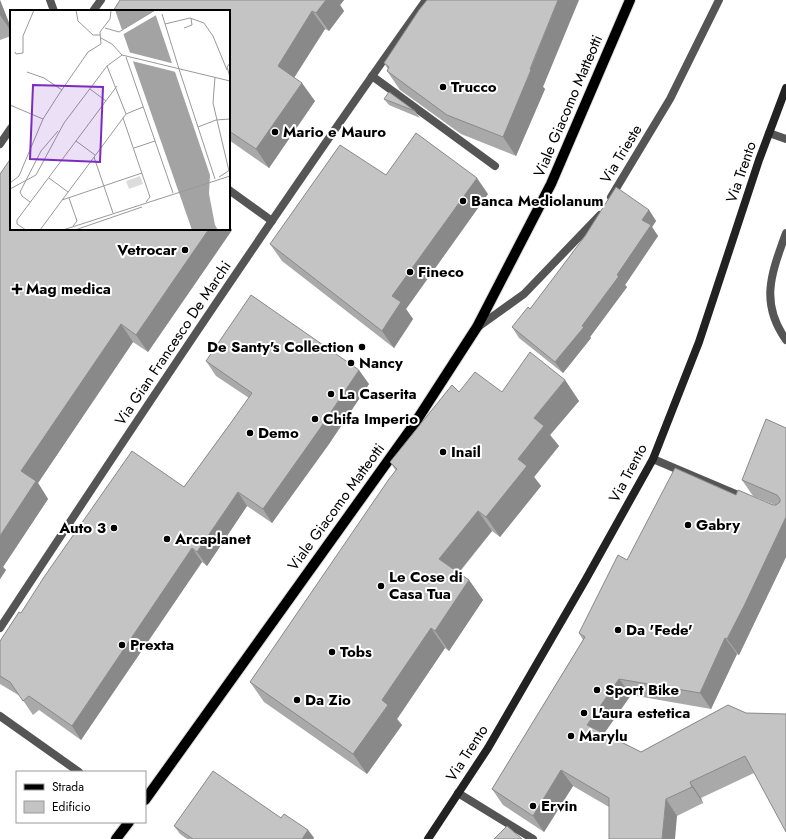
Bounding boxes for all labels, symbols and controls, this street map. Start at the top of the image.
inset map [10,10,230,230]
street label: Viale Giacomo Matteotti [528,31,608,181]
place label: Trucco [451,76,497,98]
marker: Trucco [438,82,448,92]
street label: Via Trieste [595,120,647,188]
place label: Mario e Mauro [283,121,386,143]
marker: Mario e Mauro [270,127,280,137]
street label: Via Trento [720,138,762,206]
place label: Banca Mediolanum [471,190,604,212]
marker: Banca Mediolanum [458,196,468,206]
place label: Vetrocar [116,239,178,261]
marker: Vetrocar [180,245,190,255]
street label: Via Gian Francesco De Marchi [109,256,237,430]
place label: Fineco [418,261,464,283]
marker: Fineco [405,267,415,277]
place label: Mag medica [26,278,111,300]
marker: Mag medica [11,283,23,295]
place label: De Santy's Collection [207,336,354,358]
marker: De Santy's Collection [357,342,367,352]
place label: Nancy [359,352,403,374]
marker: Nancy [346,358,356,368]
place label: La Caserita [339,383,417,405]
marker: La Caserita [326,389,336,399]
place label: Chifa Imperio [323,408,418,430]
marker: Chifa Imperio [310,414,320,424]
place label: Demo [258,422,299,444]
marker: Demo [245,428,255,438]
street label: Viale Giacomo Matteotti [282,439,390,575]
street label: Via Trento [603,440,653,506]
place label: Inail [451,441,481,463]
marker: Inail [438,447,448,457]
place label: Gabry [696,514,740,536]
place label: Auto 3 [58,517,106,539]
marker: Gabry [683,520,693,530]
marker: Auto 3 [109,523,119,533]
place label: Arcaplanet [174,528,251,550]
marker: Arcaplanet [162,534,172,544]
place label: Le Cose di Casa Tua [389,566,463,605]
marker: Le Cose di Casa Tua [376,581,386,591]
place label: Da 'Fede' [626,619,693,641]
marker: Da 'Fede' [613,625,623,635]
place label: Prexta [130,634,174,656]
marker: Prexta [117,640,127,650]
place label: Tobs [340,641,372,663]
marker: Tobs [327,647,337,657]
place label: Sport Bike [605,679,679,701]
marker: Sport Bike [592,685,602,695]
place label: Da Zio [305,689,351,711]
marker: Da Zio [292,695,302,705]
place label: L'aura estetica [592,702,690,724]
marker: L'aura estetica [579,708,589,718]
street label: Via Trento [440,720,494,786]
place label: Marylu [579,725,628,747]
marker: Marylu [566,731,576,741]
legend [16,771,146,823]
text: Strada [52,778,84,796]
place label: Ervin [541,795,577,817]
text: Edificio [52,798,91,816]
marker: Ervin [528,801,538,811]

